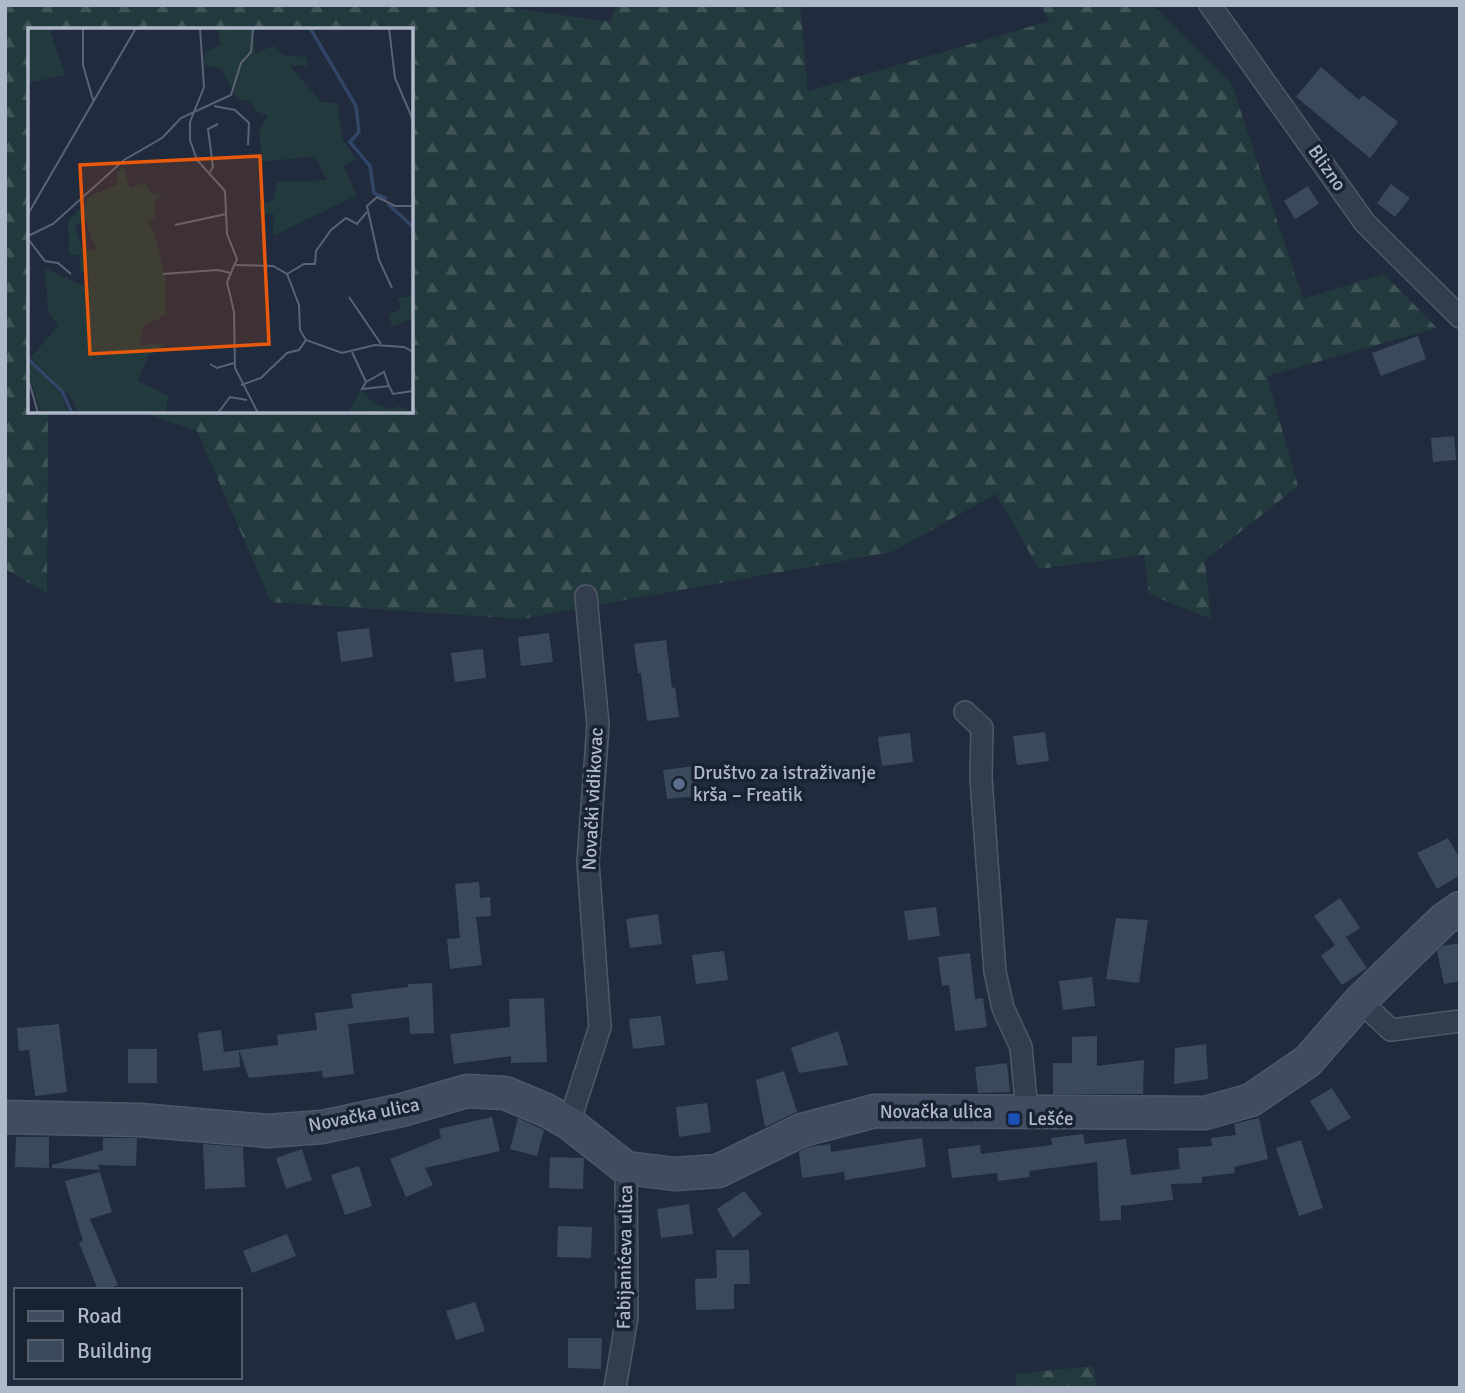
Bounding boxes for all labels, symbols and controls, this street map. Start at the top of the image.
inset map [28,28,413,413]
street label: Blizno [1303,140,1351,196]
street label: Novački vidikovac [577,727,609,871]
place label: Društvo za istraživanje krša – Freatik [693,761,876,807]
marker: Društvo za istraživanje krša – Freatik [671,776,687,792]
street label: Novačka ulica [306,1092,422,1138]
street label: Novačka ulica [880,1100,992,1124]
place label: Lešće [1028,1107,1074,1131]
marker: Lešće [1006,1111,1022,1127]
street label: Fabijanićeva ulica [612,1184,638,1330]
legend [14,1288,242,1379]
text: Road [77,1303,122,1329]
text: Building [77,1338,152,1364]

